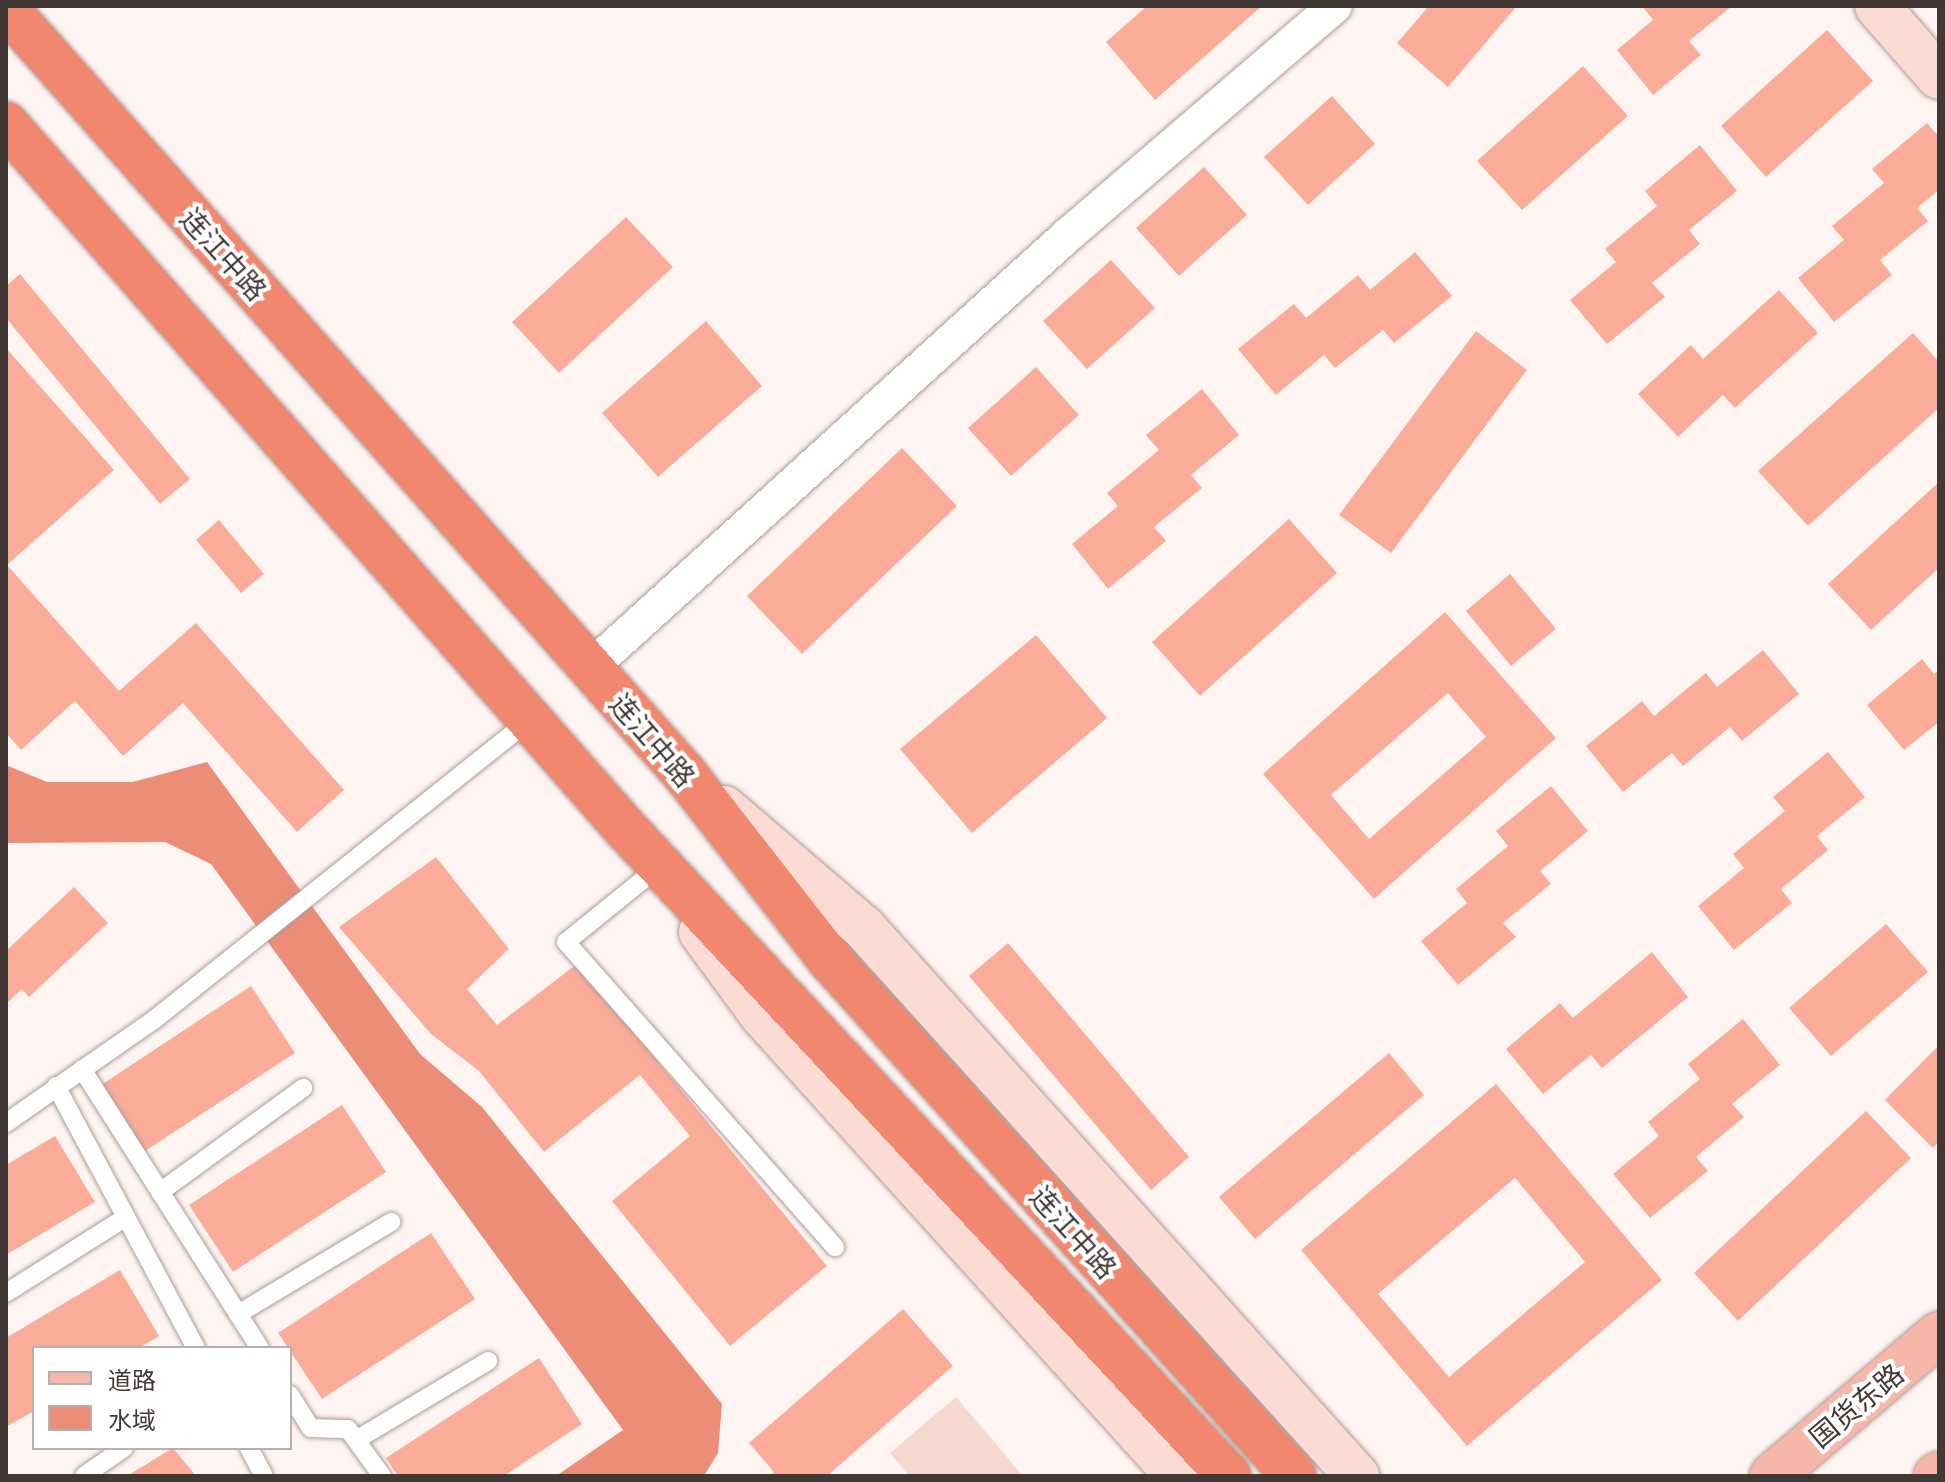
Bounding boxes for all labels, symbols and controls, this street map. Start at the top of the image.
street label: 连江中路 [174,201,274,307]
street label: 连江中路 [604,687,702,793]
street label: 连江中路 [1024,1179,1124,1285]
legend [32,1346,292,1450]
street label: 国货东路 [1802,1356,1910,1454]
text: 道路 [108,1363,156,1396]
text: 水域 [108,1403,156,1436]

